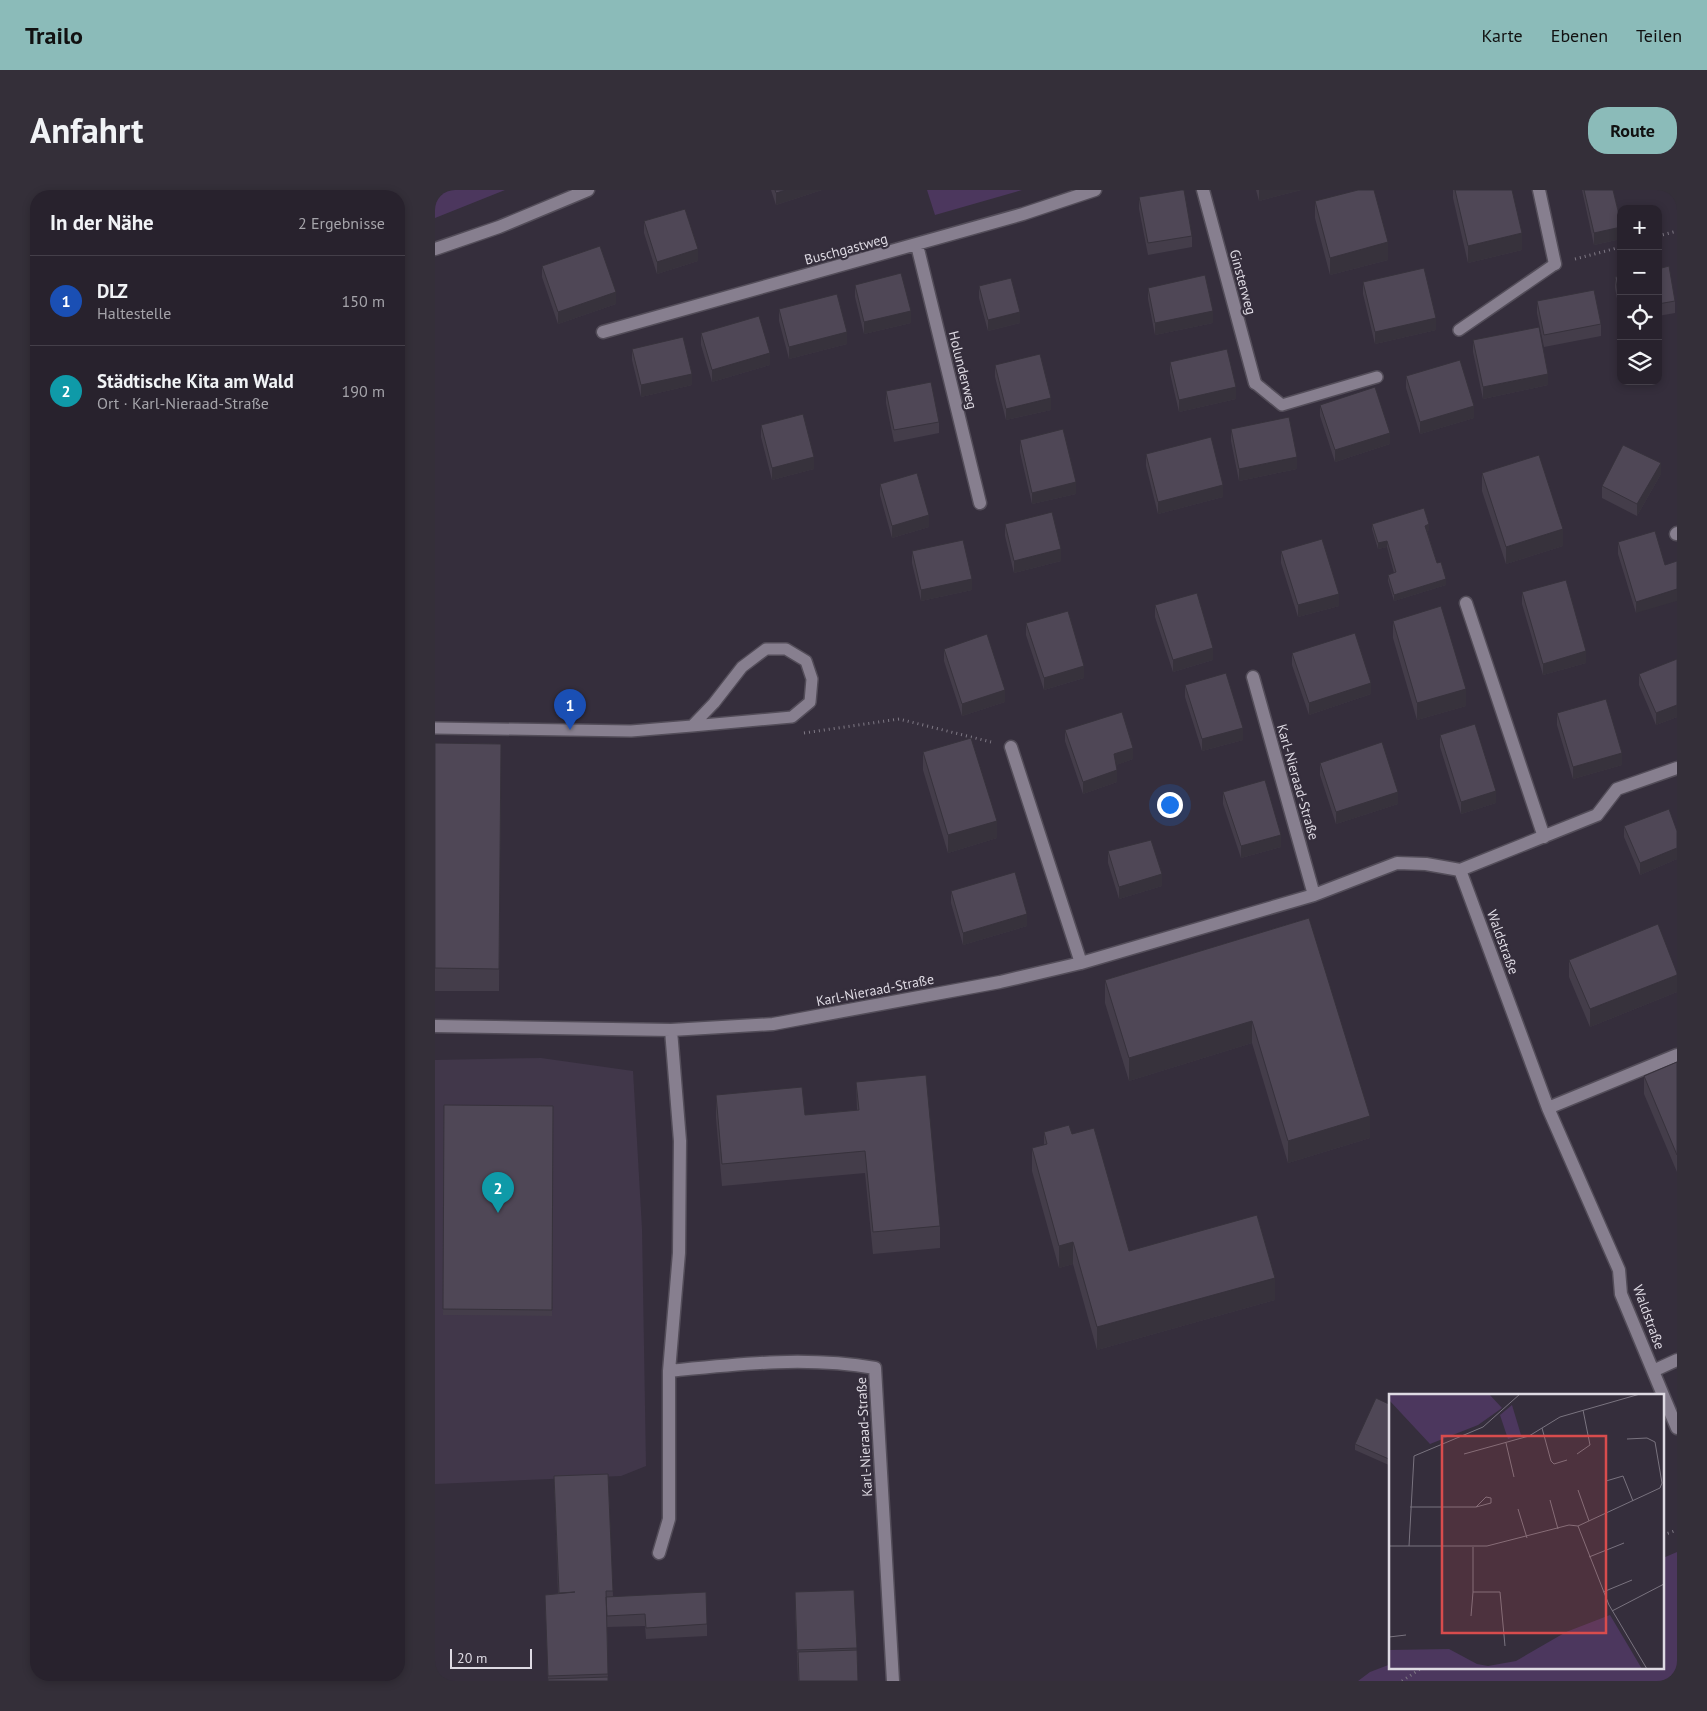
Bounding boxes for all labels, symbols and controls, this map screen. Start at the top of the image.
text: Trailo [25,20,83,51]
text: Karte [1482,24,1523,47]
text: Ebenen [1551,24,1608,47]
text: Teilen [1636,24,1682,47]
text: Anfahrt [30,107,143,153]
button: Route [1588,107,1677,154]
map controls [1617,205,1662,385]
button: + [1617,205,1662,250]
text: In der Nähe [50,209,154,236]
text: 2 Ergebnisse [298,213,385,233]
street label: Buschgastweg [802,229,890,269]
street label: Ginsterweg [1226,247,1260,317]
button: − [1617,250,1662,295]
text: DLZ [97,279,128,303]
text: 1 [61,291,71,311]
text: 150 m [342,291,385,311]
button: locate [1617,295,1662,340]
text: Haltestelle [97,303,171,323]
street label: Holunderweg [945,329,981,411]
button: layers [1617,340,1662,385]
text: Städtische Kita am Wald [97,369,294,393]
text: 2 [61,381,71,401]
text: 190 m [342,381,385,401]
text: Ort · Karl-Nieraad-Straße [97,393,269,413]
pin: 1 [554,689,586,730]
street label: Karl-Nieraad-Straße [1273,722,1323,842]
your location [1157,792,1183,818]
street label: Waldstraße [1483,907,1523,977]
street label: Karl-Nieraad-Straße [814,970,936,1010]
pin: 2 [482,1172,514,1213]
street label: Waldstraße [1629,1282,1669,1352]
street label: Karl-Nieraad-Straße [852,1377,876,1497]
inset map [1389,1394,1665,1668]
scale bar [450,1646,533,1669]
text: 20 m [457,1649,487,1667]

